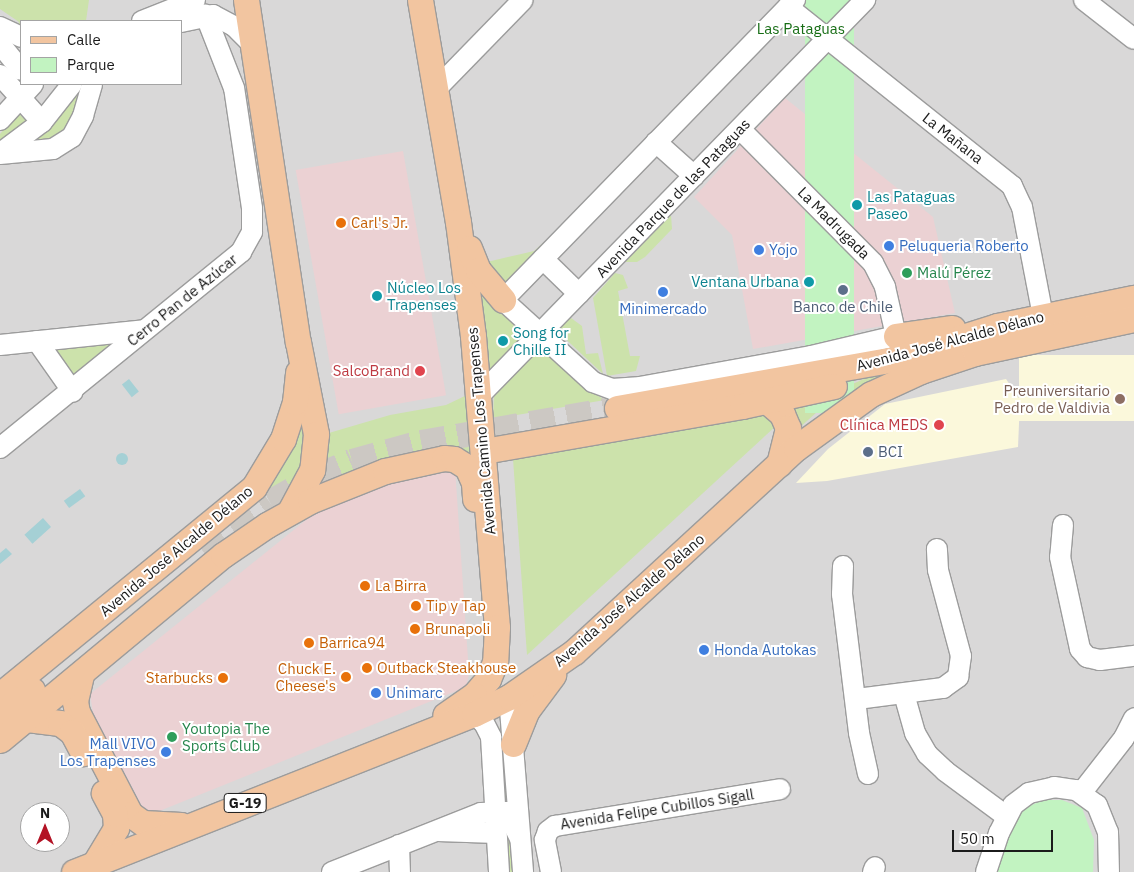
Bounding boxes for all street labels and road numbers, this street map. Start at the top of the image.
street label: La Mañana [919,109,987,167]
street label: Avenida Parque de las Pataguas [592,115,754,281]
street label: La Madrugada [794,183,874,263]
street label: Cerro Pan de Azúcar [123,250,241,350]
street label: Avenida José Alcalde Délano [854,307,1046,375]
street label: Avenida Camino Los Trapenses [463,326,499,536]
street label: Avenida José Alcalde Délano [96,482,256,620]
street label: Avenida José Alcalde Délano [550,530,708,670]
street label: Avenida Felipe Cubillos Sigall [559,785,755,833]
road number: G-19 [222,791,268,814]

